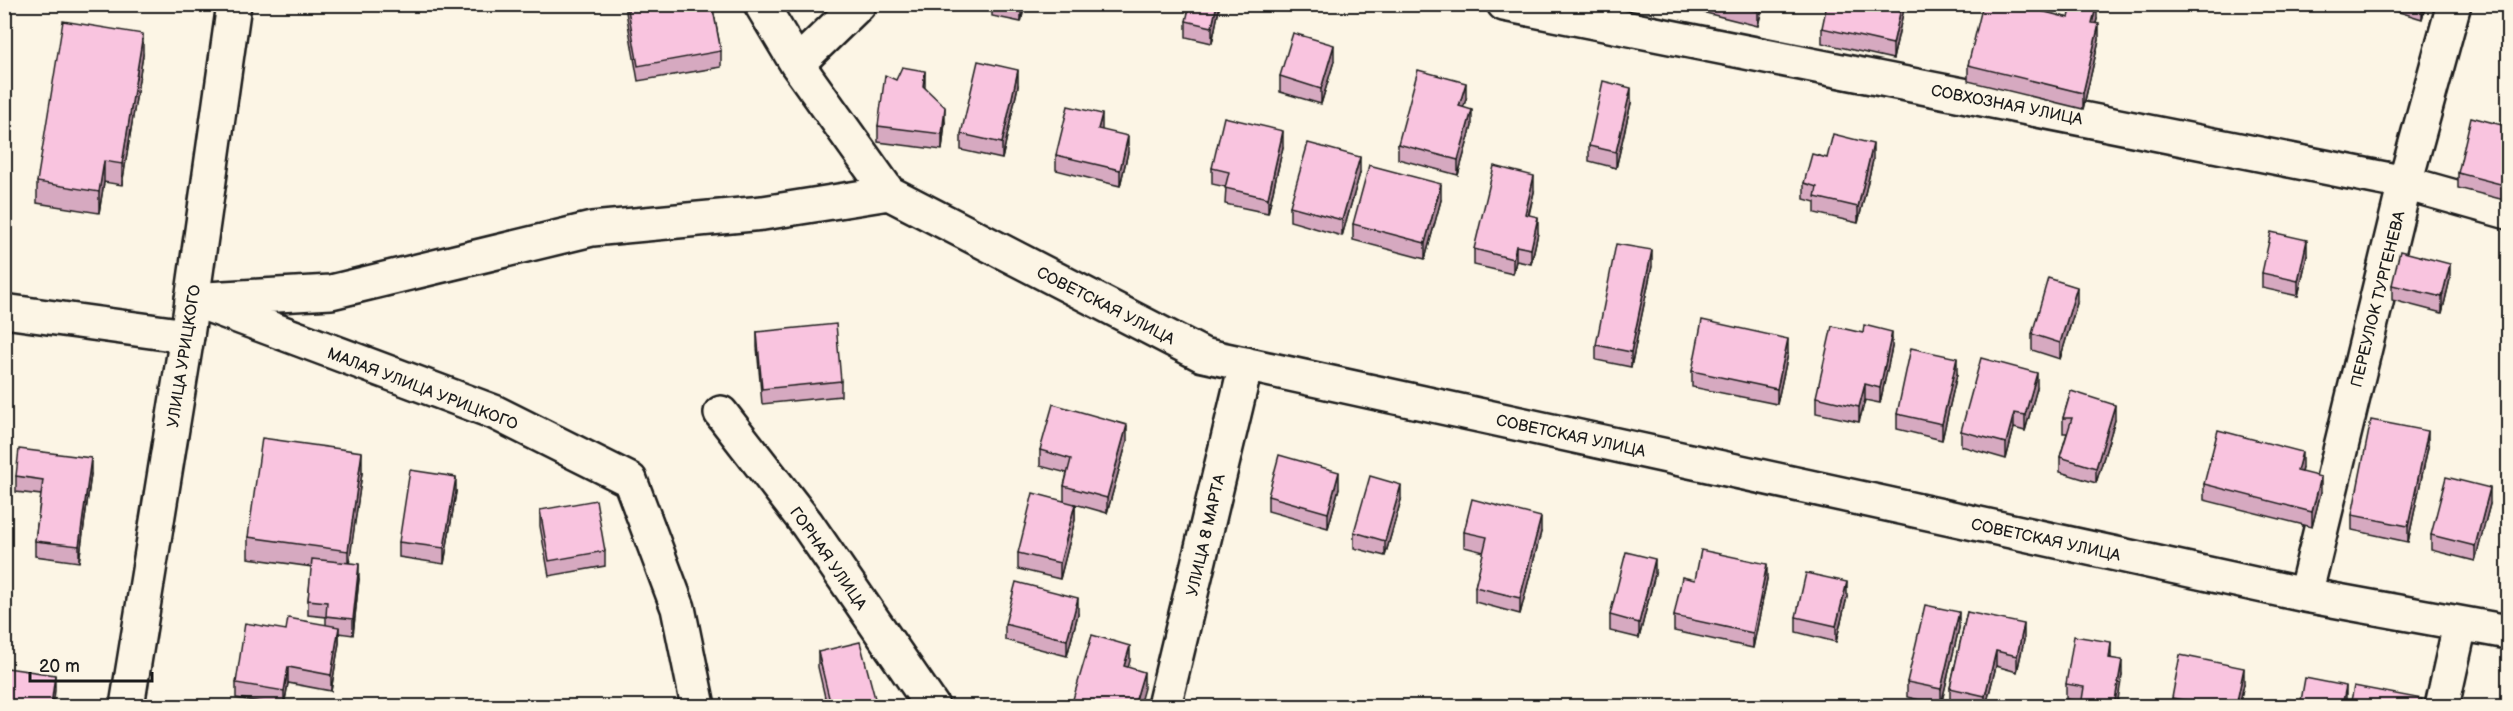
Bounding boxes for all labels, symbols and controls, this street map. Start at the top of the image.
street label: СОВХОЗНАЯ УЛИЦА [1929,81,2085,130]
street label: ПЕРЕУЛОК ТУРГЕНЕВА [2347,209,2410,389]
street label: СОВЕТСКАЯ УЛИЦА [1033,263,1178,349]
street label: УЛИЦА УРИЦКОГО [164,283,205,429]
street label: МАЛАЯ УЛИЦА УРИЦКОГО [324,344,521,435]
street label: СОВЕТСКАЯ УЛИЦА [1494,411,1647,462]
street label: УЛИЦА 8 МАРТА [1183,472,1230,598]
street label: ГОРНАЯ УЛИЦА [785,504,870,614]
street label: СОВЕТСКАЯ УЛИЦА [1969,515,2122,566]
scale bar [30,645,152,683]
text: 20 m [39,656,80,677]

